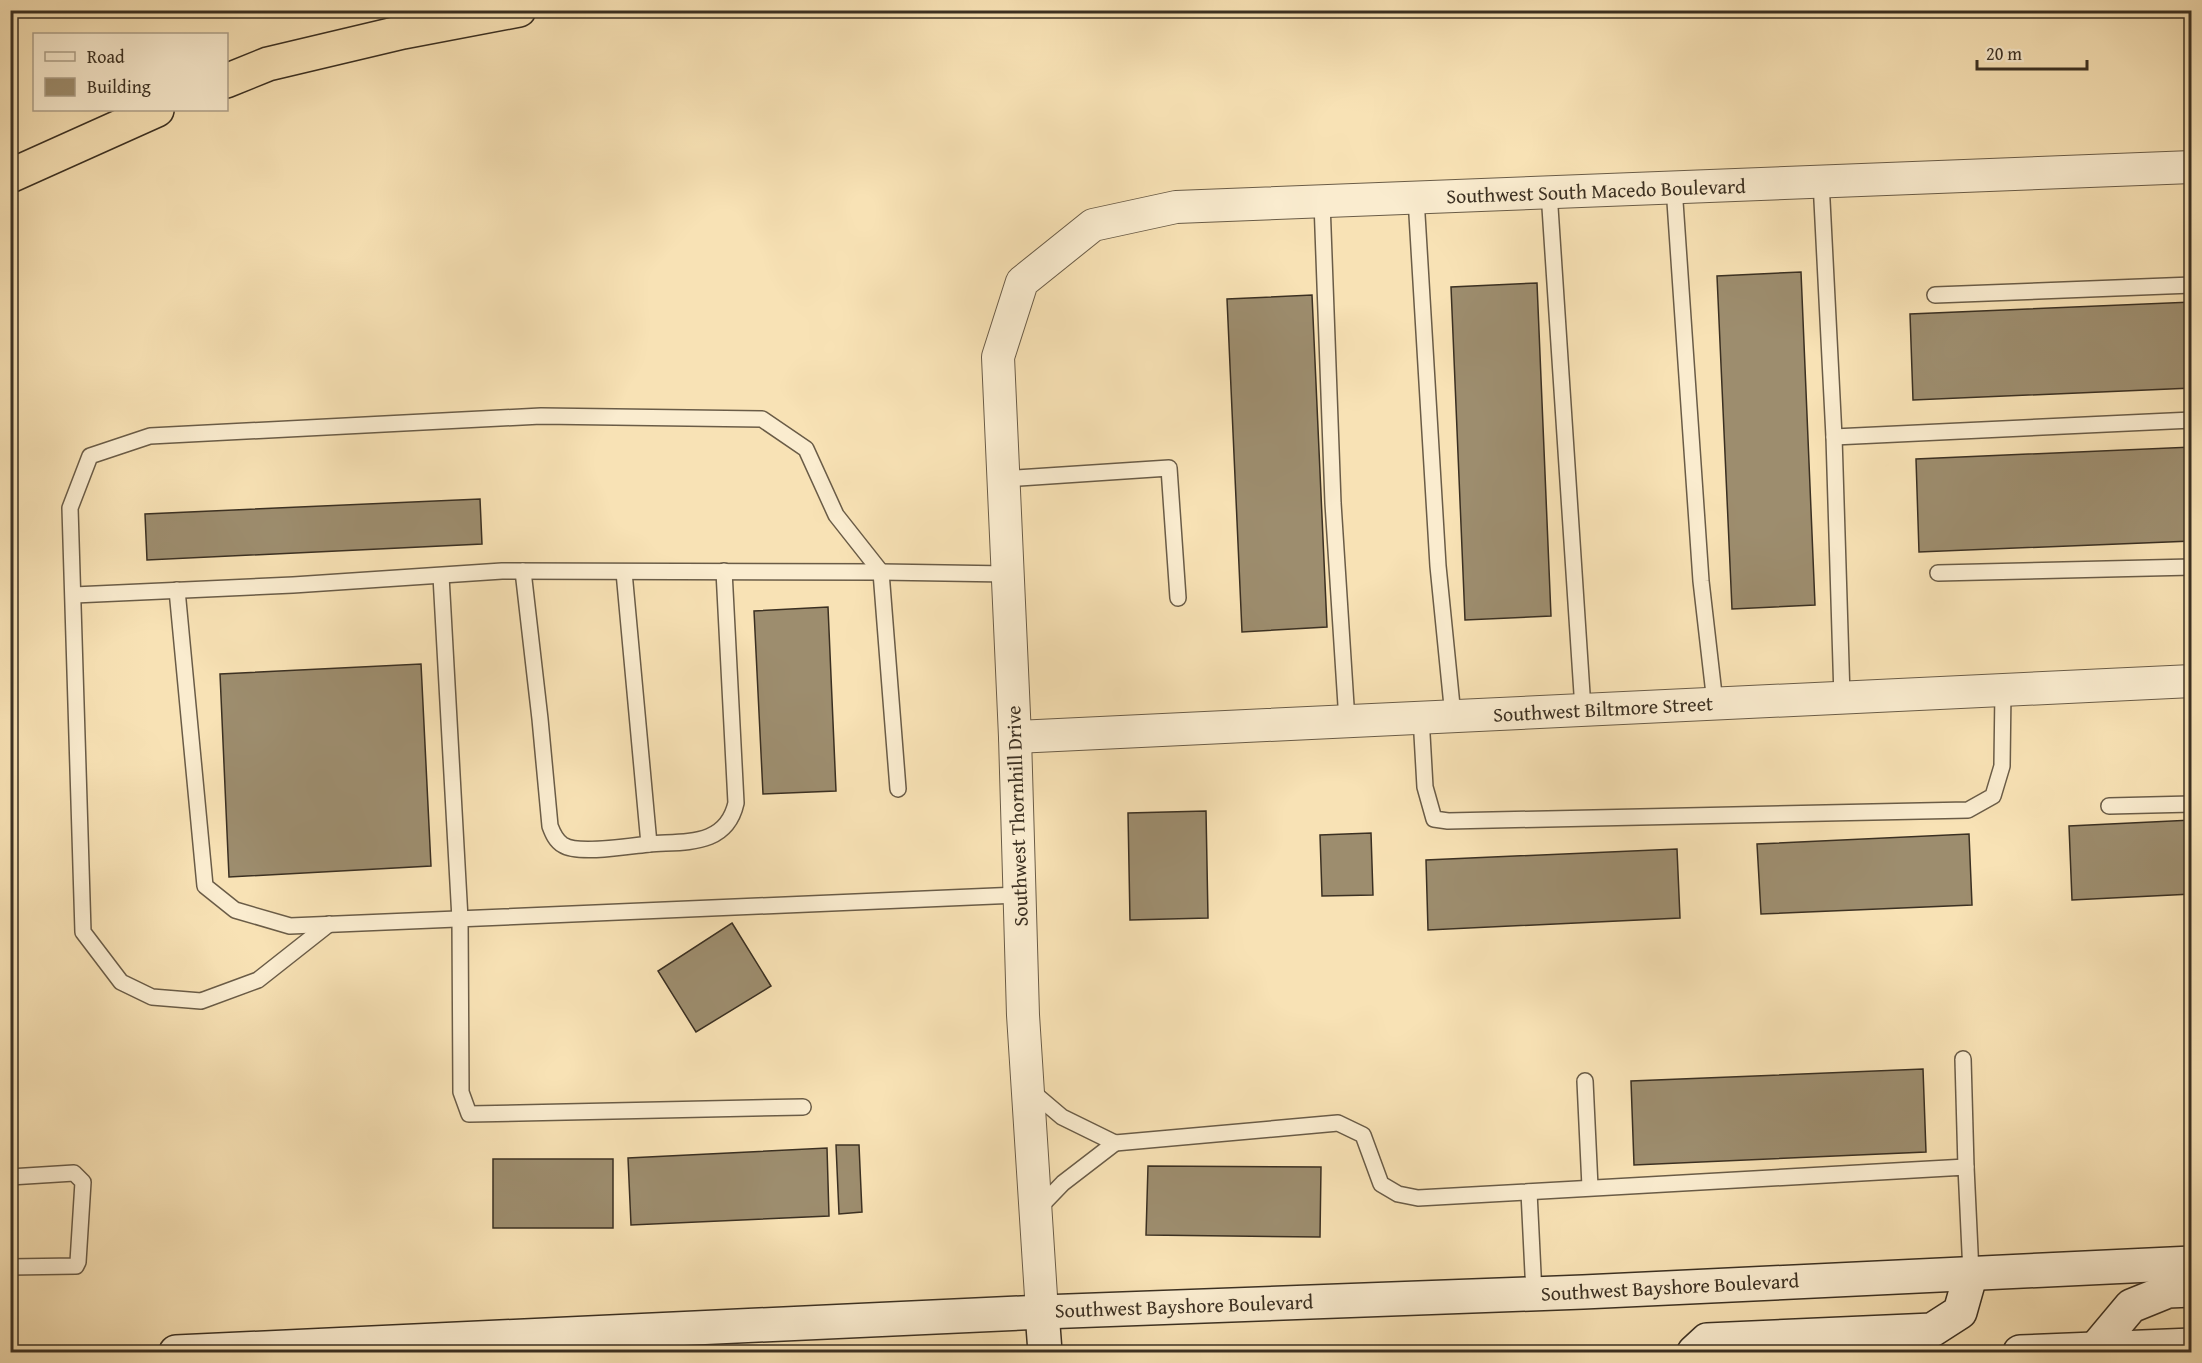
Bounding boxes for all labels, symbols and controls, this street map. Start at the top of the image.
legend [33,33,228,111]
scale bar [1977,33,2086,71]
text: 20 m [1986,40,2022,67]
text: Road [87,43,125,70]
text: Building [87,73,151,100]
street label: Southwest South Macedo Boulevard [1446,171,1747,210]
street label: Southwest Biltmore Street [1492,688,1714,729]
street label: Southwest Thornhill Drive [998,705,1035,927]
street label: Southwest Bayshore Boulevard [1540,1265,1800,1308]
street label: Southwest Bayshore Boulevard [1054,1286,1314,1325]

